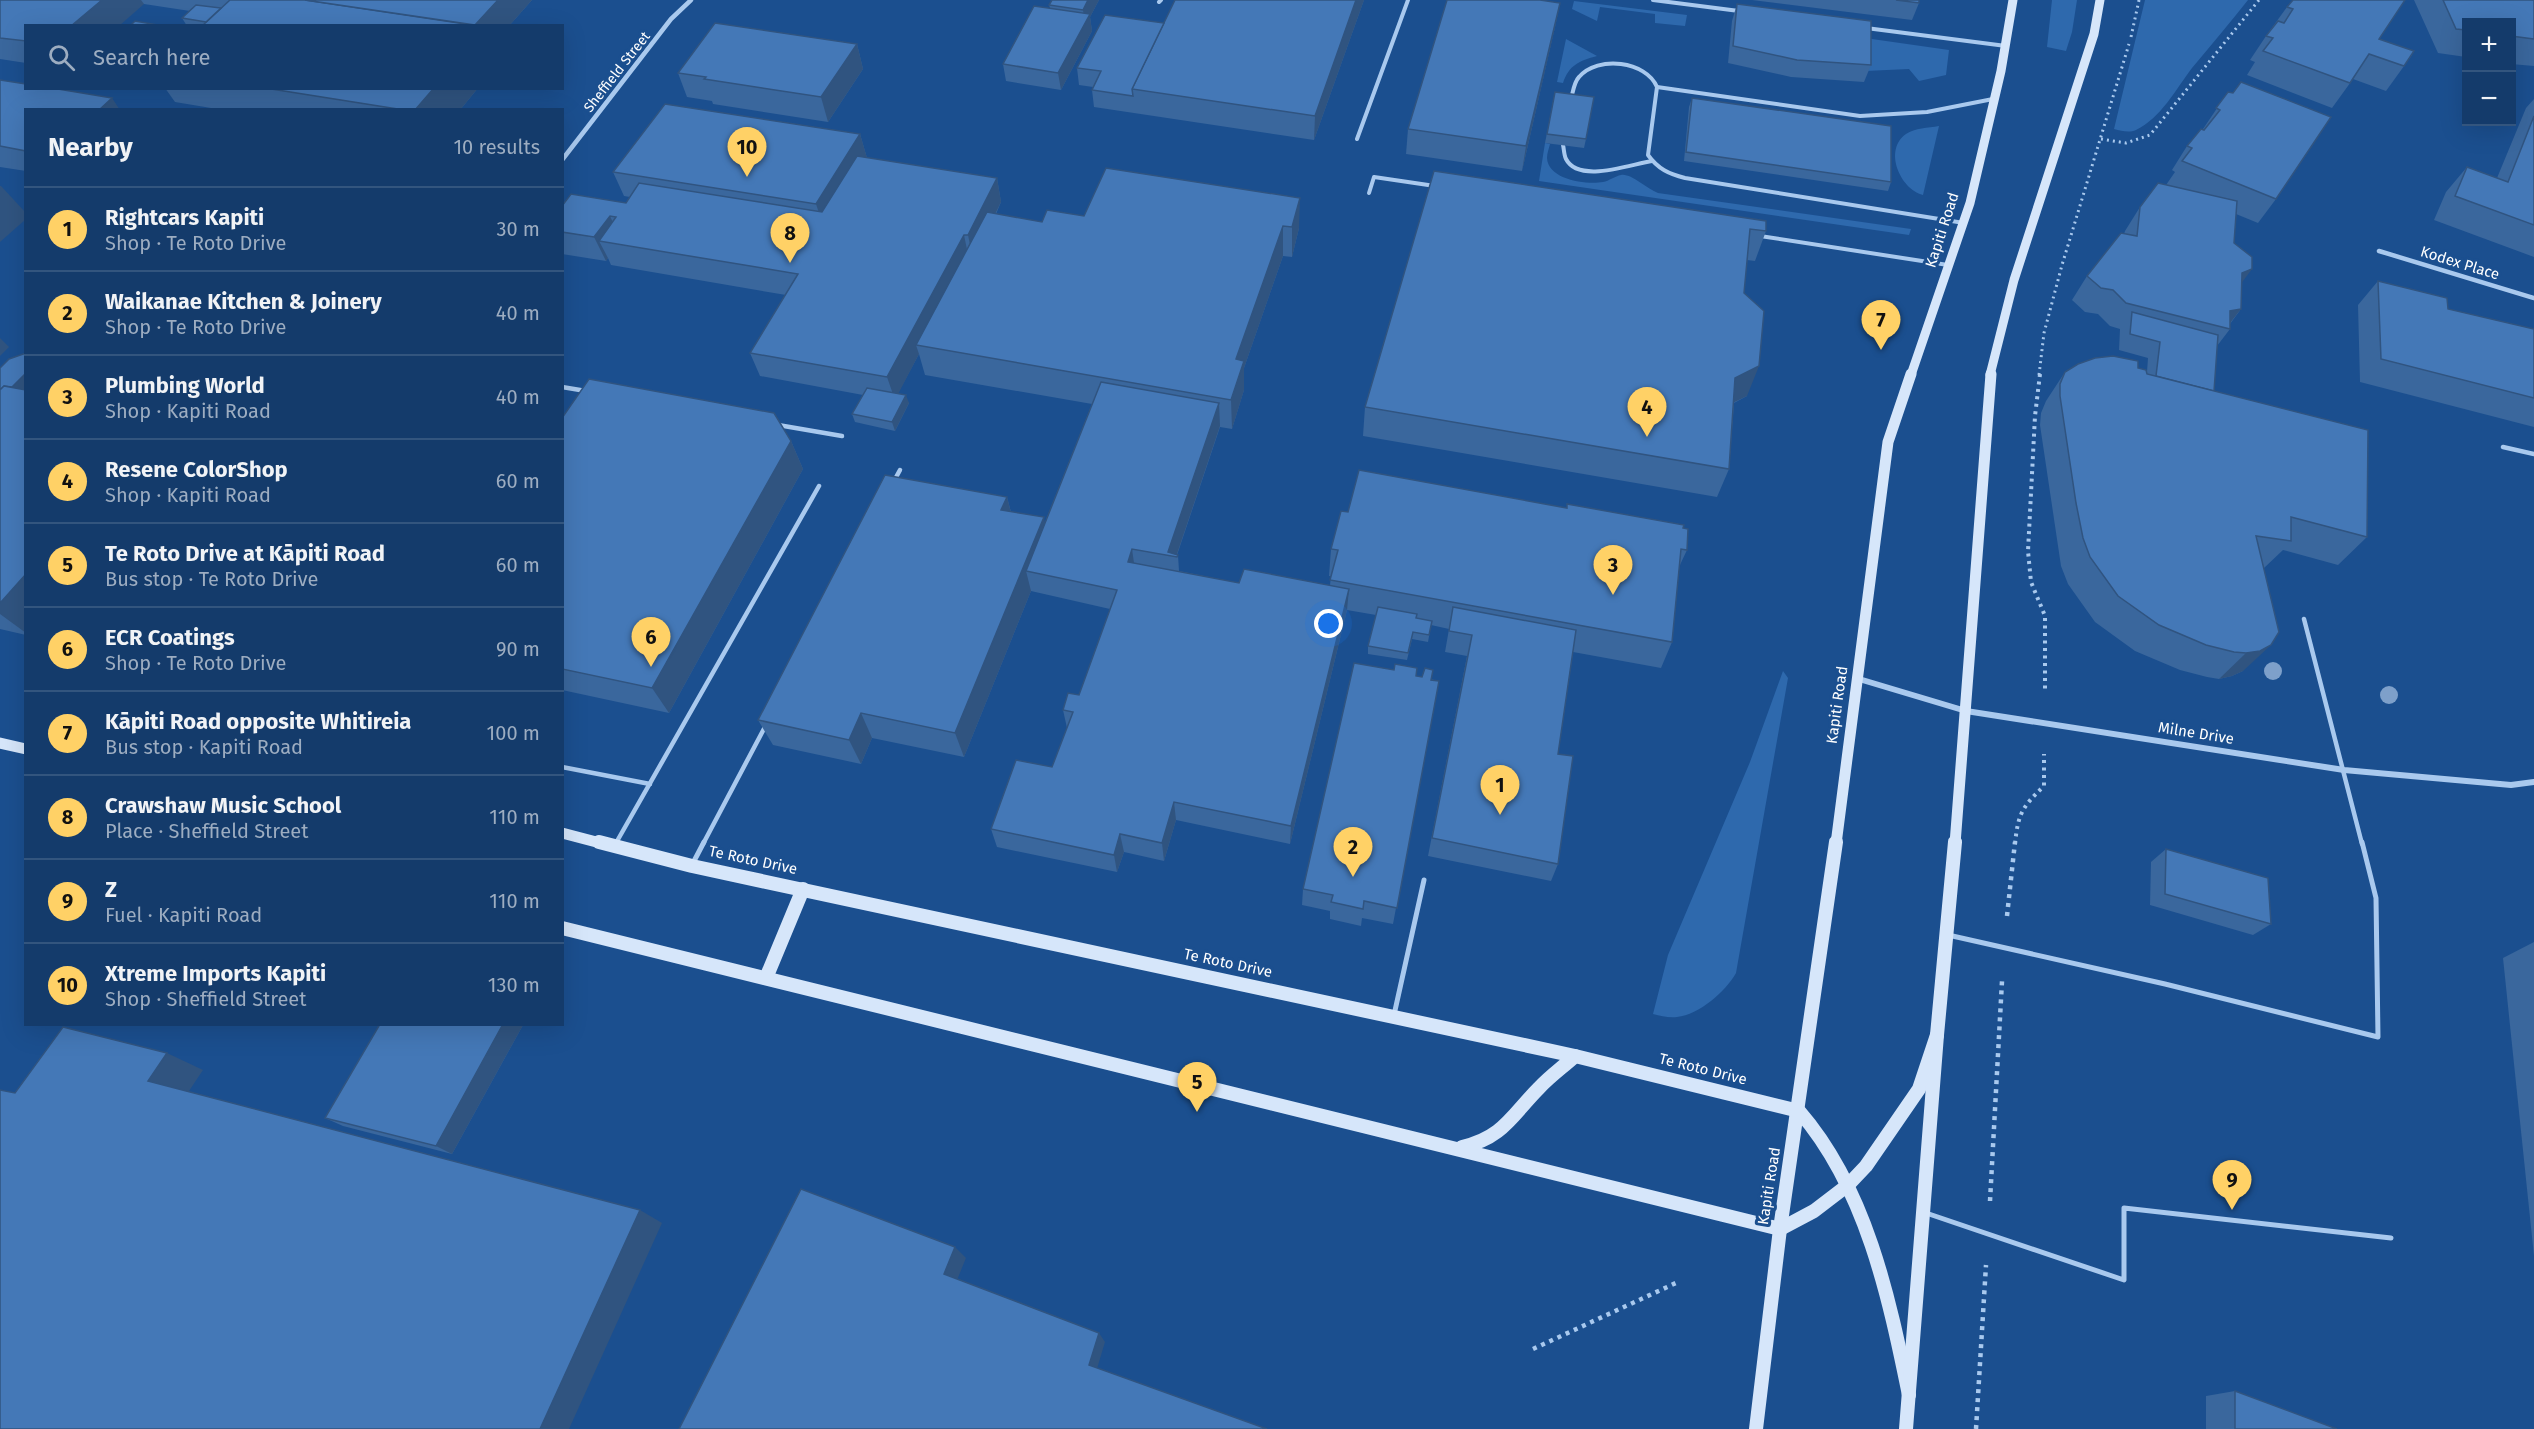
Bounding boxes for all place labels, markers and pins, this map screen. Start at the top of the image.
pin: 10 [728,128,766,177]
pin: 8 [770,214,810,263]
pin: 7 [1862,300,1900,350]
pin: 4 [1628,388,1666,437]
pin: 3 [1594,546,1632,595]
pin: 6 [632,618,670,667]
pin: 1 [1480,766,1520,815]
pin: 2 [1334,828,1372,877]
pin: 5 [1178,1062,1216,1112]
pin: 9 [2212,1160,2252,1210]

